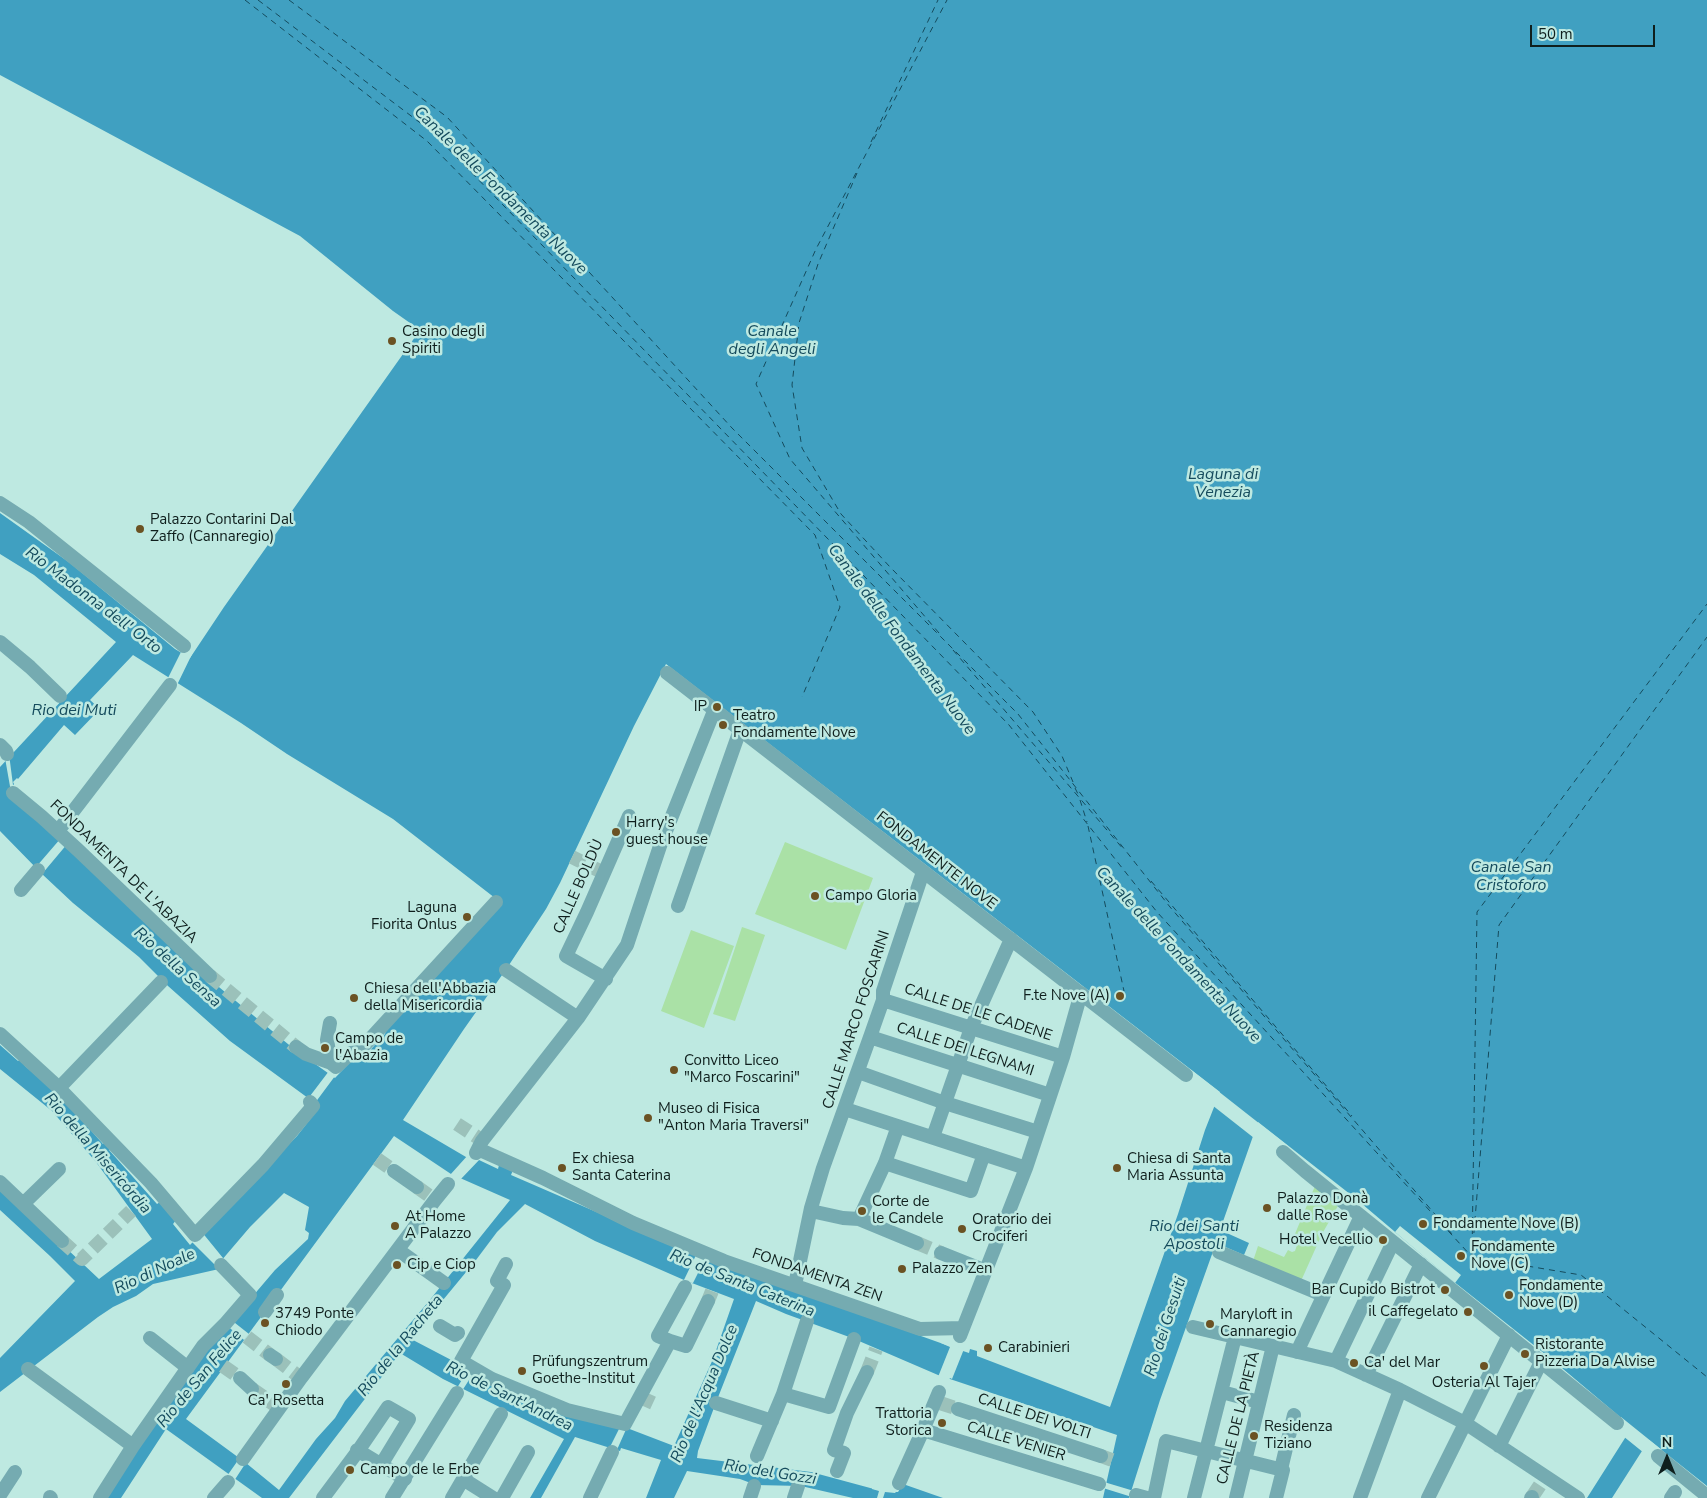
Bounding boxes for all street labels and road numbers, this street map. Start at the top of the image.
street label: FONDAMENTA DE L'ABAZIA [45,797,201,947]
street label: FONDAMENTE NOVE [872,808,1000,914]
street label: CALLE BOLDÙ [550,837,608,937]
street label: CALLE MARCO FOSCARINI [820,928,894,1112]
street label: CALLE DE LE CADENE [902,981,1054,1045]
street label: CALLE DEI LEGNAMI [894,1019,1036,1081]
street label: FONDAMENTA ZEN [750,1245,884,1307]
street label: CALLE DE LA PIETÀ [1214,1349,1264,1487]
street label: CALLE DEI VOLTI [975,1390,1093,1444]
street label: CALLE VENIER [964,1418,1068,1466]

